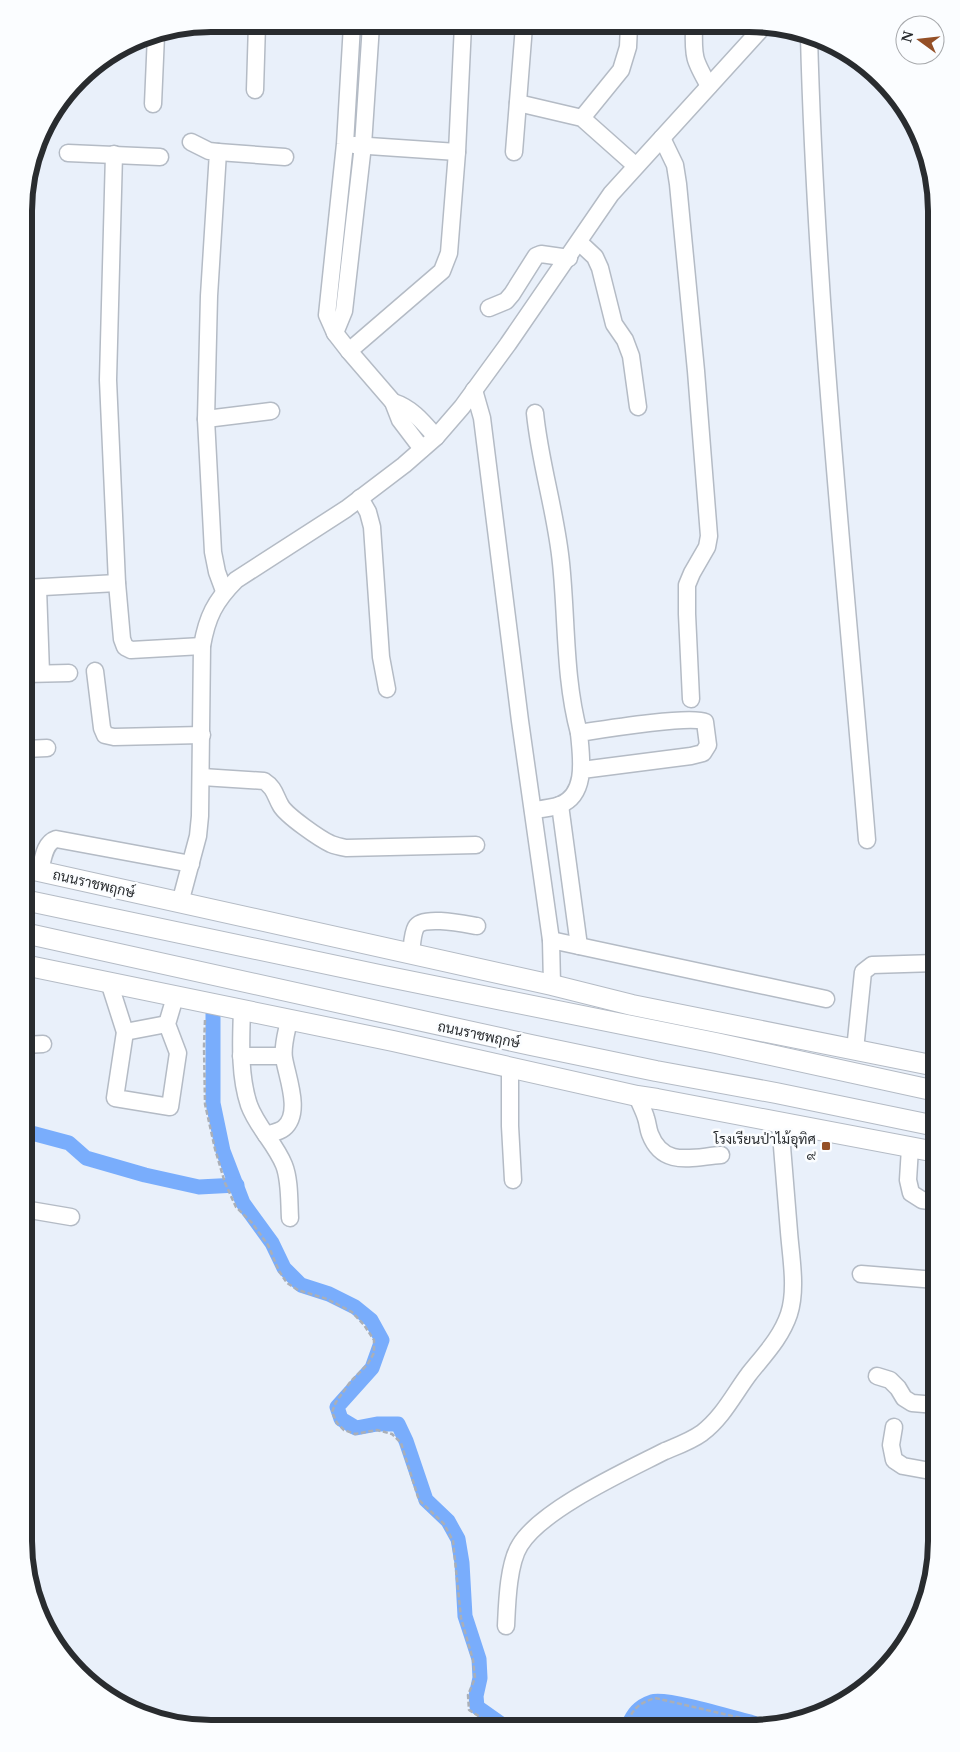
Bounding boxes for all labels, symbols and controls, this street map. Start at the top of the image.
north arrow [895,15,945,65]
text: N [896,29,918,44]
street label: ถนนราชพฤกษ์ [51,864,137,902]
street label: ถนนราชพฤกษ์ [436,1016,522,1052]
place label: โรงเรียนป่าไม้อุทิศ ๙ [713,1129,816,1164]
marker: โรงเรียนป่าไม้อุทิศ ๙ [820,1140,832,1152]

